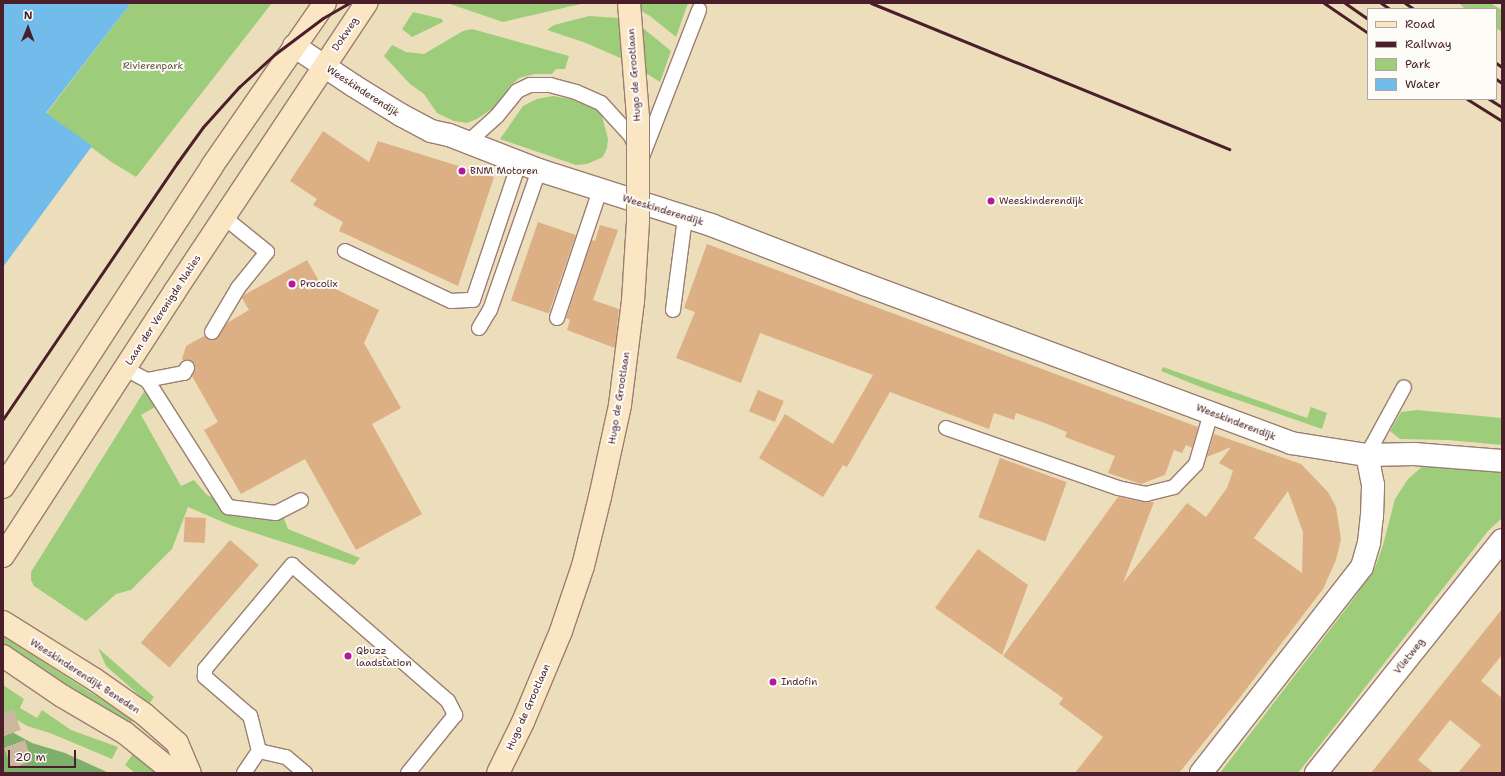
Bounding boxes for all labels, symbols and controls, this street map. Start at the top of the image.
north arrow [8,8,48,48]
text: N [24,8,33,23]
legend [1367,8,1497,100]
street label: Dokweg [329,15,361,53]
text: Road [1405,16,1435,32]
street label: Hugo de Grootlaan [625,28,643,122]
text: Railway [1405,36,1452,52]
text: Park [1405,56,1431,72]
park label: Rivierenpark [123,60,183,72]
street label: Weeskinderendijk [324,63,402,119]
text: Water [1405,76,1440,92]
place label: BNM Motoren [470,165,538,177]
marker: BNM Motoren [457,166,467,176]
street label: Weeskinderendijk [621,192,705,228]
place label: Weeskinderendijk [999,195,1083,207]
marker: Weeskinderendijk [986,196,996,206]
street label: Laan der Verenigde Naties [123,253,203,367]
place label: Procolix [300,278,338,290]
marker: Procolix [287,279,297,289]
street label: Hugo de Grootlaan [606,351,632,445]
street label: Weeskinderendijk [1194,401,1278,443]
street label: Weeskinderendijk Beneden [28,636,142,716]
street label: Vlietweg [1391,636,1427,676]
place label: Qbuzz laadstation [356,644,412,668]
marker: Qbuzz laadstation [343,651,353,661]
street label: Hugo de Grootlaan [504,662,552,752]
place label: Indofin [781,676,817,688]
marker: Indofin [768,677,778,687]
scale bar [10,742,78,768]
text: 20 m [15,749,46,765]

